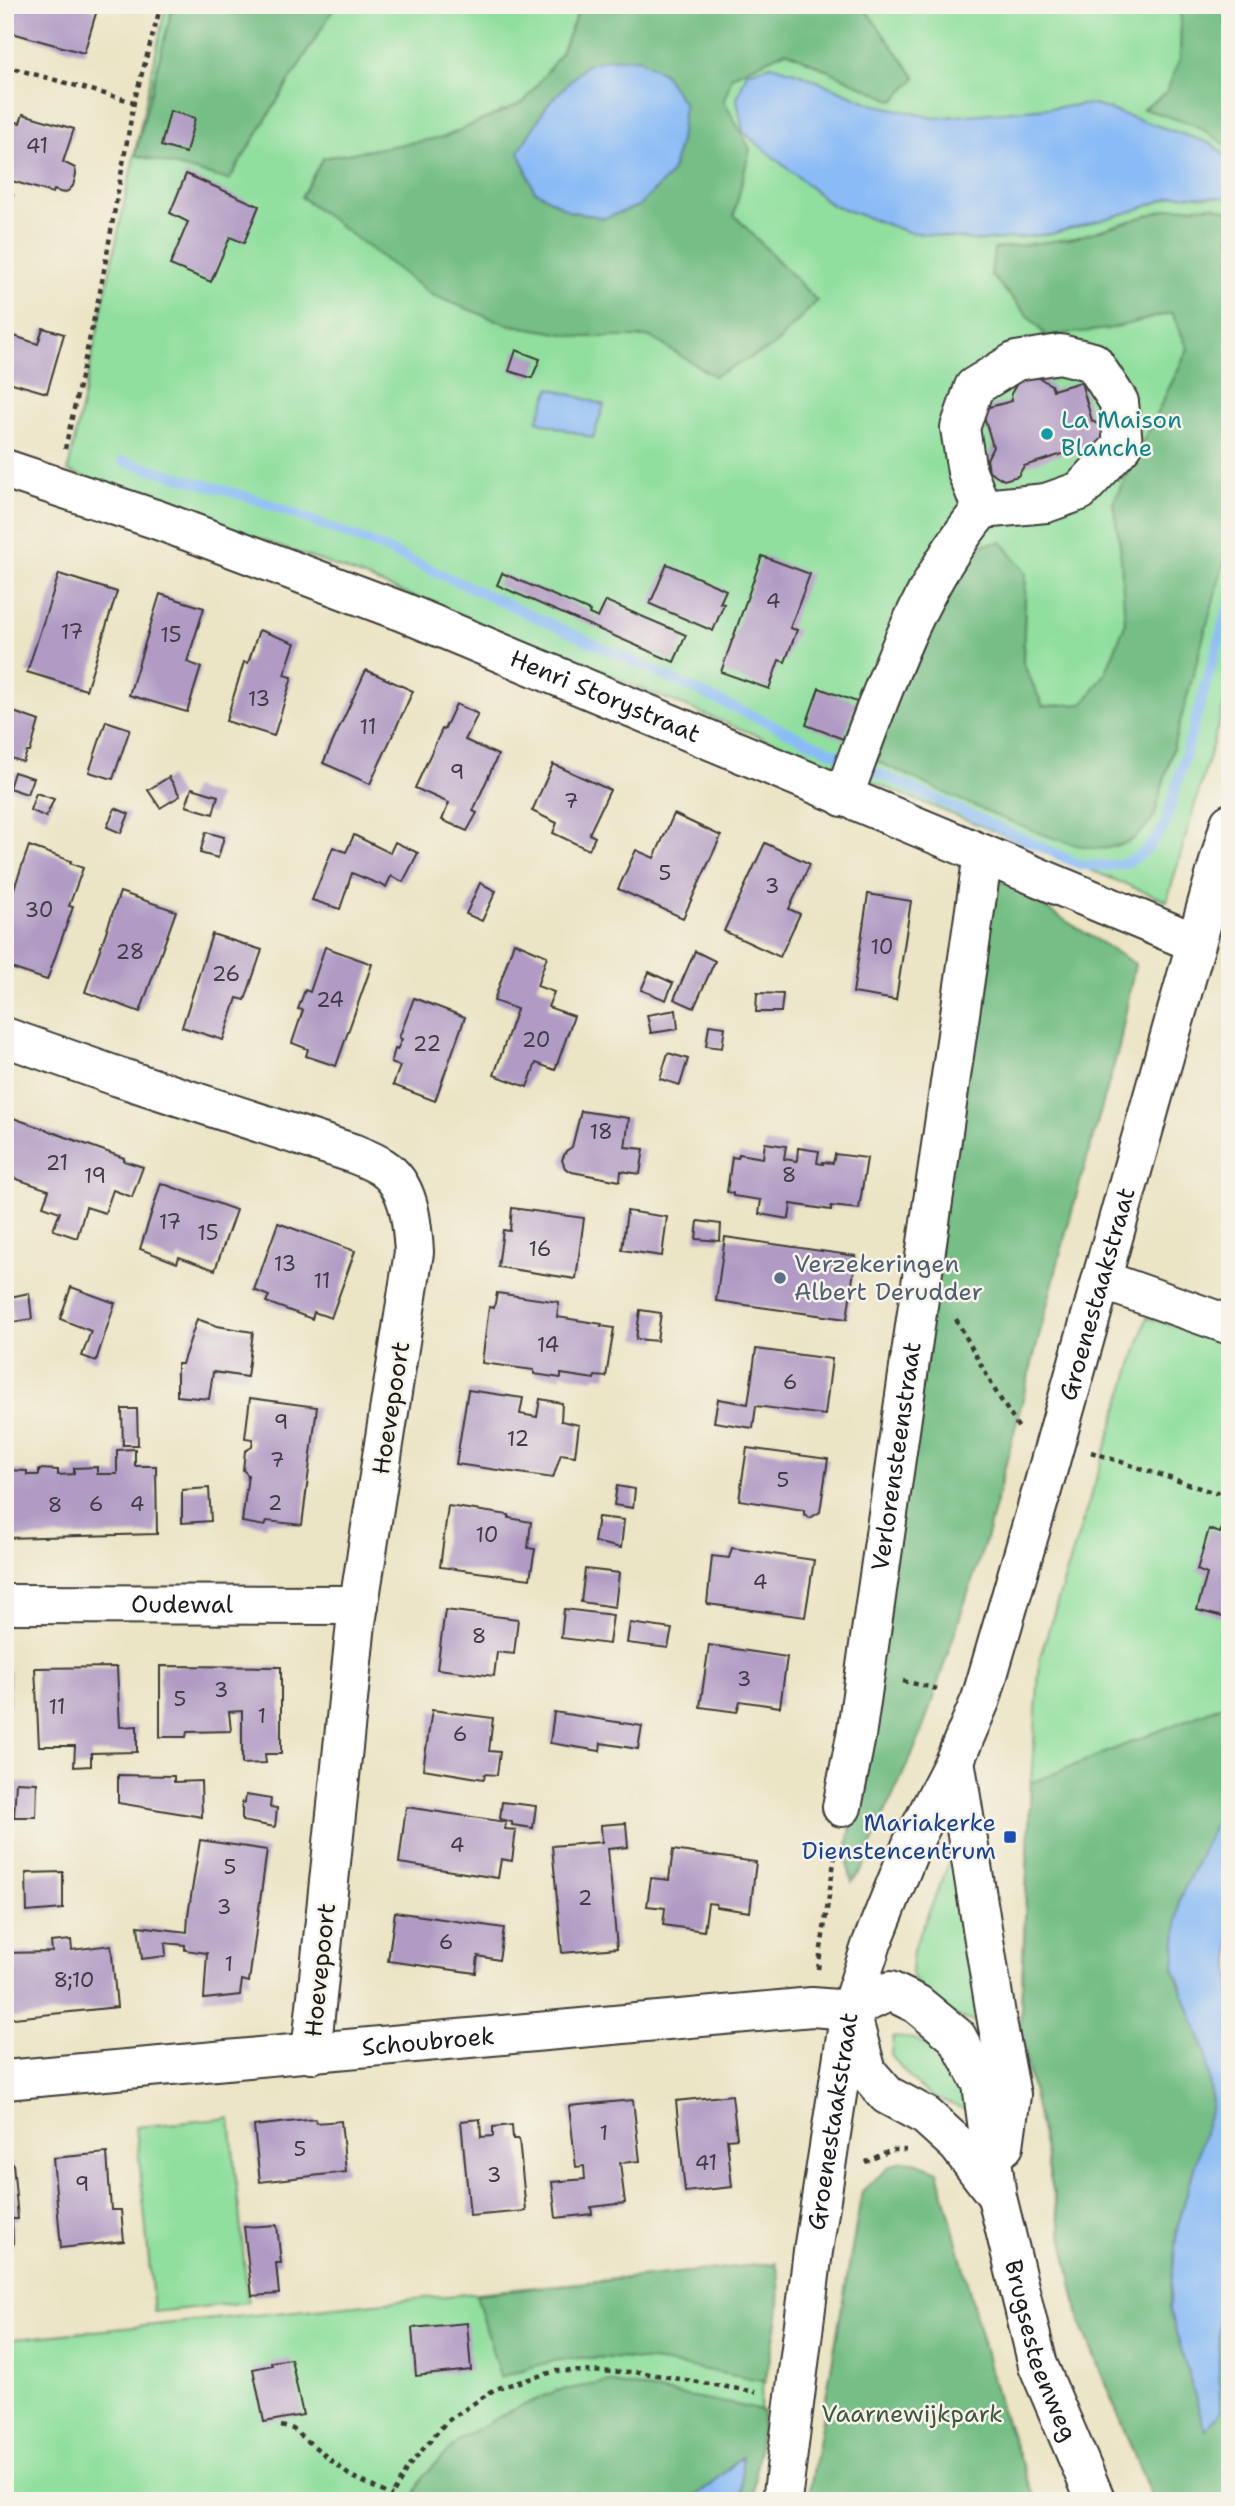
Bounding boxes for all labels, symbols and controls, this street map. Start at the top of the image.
house number: 41 [26,132,48,160]
place label: La Maison Blanche [1061,404,1182,464]
marker: La Maison Blanche [1039,426,1055,442]
house number: 4 [766,587,780,615]
house number: 17 [61,618,83,646]
house number: 15 [160,621,182,649]
street label: Henri Storystraat [505,642,705,750]
house number: 13 [248,685,270,713]
house number: 11 [360,713,376,741]
house number: 9 [450,758,464,786]
house number: 7 [564,787,578,815]
house number: 5 [659,859,671,887]
house number: 3 [765,872,779,900]
house number: 30 [24,896,54,924]
house number: 10 [871,933,893,961]
house number: 28 [116,938,144,966]
house number: 26 [212,960,240,988]
house number: 24 [316,986,344,1014]
house number: 20 [522,1026,550,1054]
house number: 22 [413,1030,441,1058]
house number: 18 [589,1118,613,1146]
house number: 21 [46,1149,68,1177]
house number: 8 [782,1161,796,1189]
house number: 19 [84,1162,106,1190]
street label: Groenestaakstraat [1052,1184,1142,1404]
house number: 17 [159,1208,181,1236]
house number: 15 [197,1219,219,1247]
house number: 16 [529,1235,551,1263]
place label: Verzekeringen Albert Derudder [794,1248,983,1308]
house number: 13 [274,1250,296,1278]
house number: 11 [314,1267,330,1295]
marker: Verzekeringen Albert Derudder [772,1270,788,1286]
house number: 14 [537,1331,559,1359]
street label: Hoevepoort [365,1339,417,1477]
street label: Verlorensteenstraat [864,1340,929,1573]
house number: 6 [783,1368,797,1396]
house number: 9 [274,1408,288,1436]
house number: 12 [507,1425,529,1453]
house number: 7 [270,1446,284,1474]
house number: 5 [777,1466,789,1494]
house number: 2 [268,1489,282,1517]
house number: 6 [89,1490,103,1518]
house number: 4 [130,1490,144,1518]
house number: 8 [48,1491,62,1519]
house number: 10 [476,1521,498,1549]
house number: 4 [753,1568,767,1596]
street label: Oudewal [131,1588,234,1621]
house number: 8 [472,1622,486,1650]
house number: 3 [737,1665,751,1693]
house number: 3 [214,1676,228,1704]
house number: 5 [174,1685,186,1713]
house number: 11 [49,1693,65,1721]
house number: 1 [258,1702,266,1730]
house number: 6 [453,1720,467,1748]
place label: Mariakerke Dienstencentrum [802,1807,996,1867]
marker: Mariakerke Dienstencentrum [1002,1829,1018,1845]
house number: 4 [450,1831,464,1859]
house number: 5 [224,1853,236,1881]
house number: 2 [578,1884,592,1912]
house number: 3 [217,1893,231,1921]
street label: Hoevepoort [297,1902,343,2038]
house number: 6 [439,1928,453,1956]
house number: 1 [225,1950,233,1978]
house number: 8;10 [53,1966,95,1994]
street label: Groenestaakstraat [800,2010,865,2233]
street label: Schoubroek [360,2020,496,2064]
house number: 1 [600,2119,608,2147]
house number: 5 [294,2135,306,2163]
house number: 41 [695,2149,717,2177]
house number: 3 [487,2161,501,2189]
house number: 9 [75,2170,89,2198]
street label: Brugsesteenweg [997,2257,1085,2446]
park label: Vaarnewijkpark [821,2398,1003,2430]

